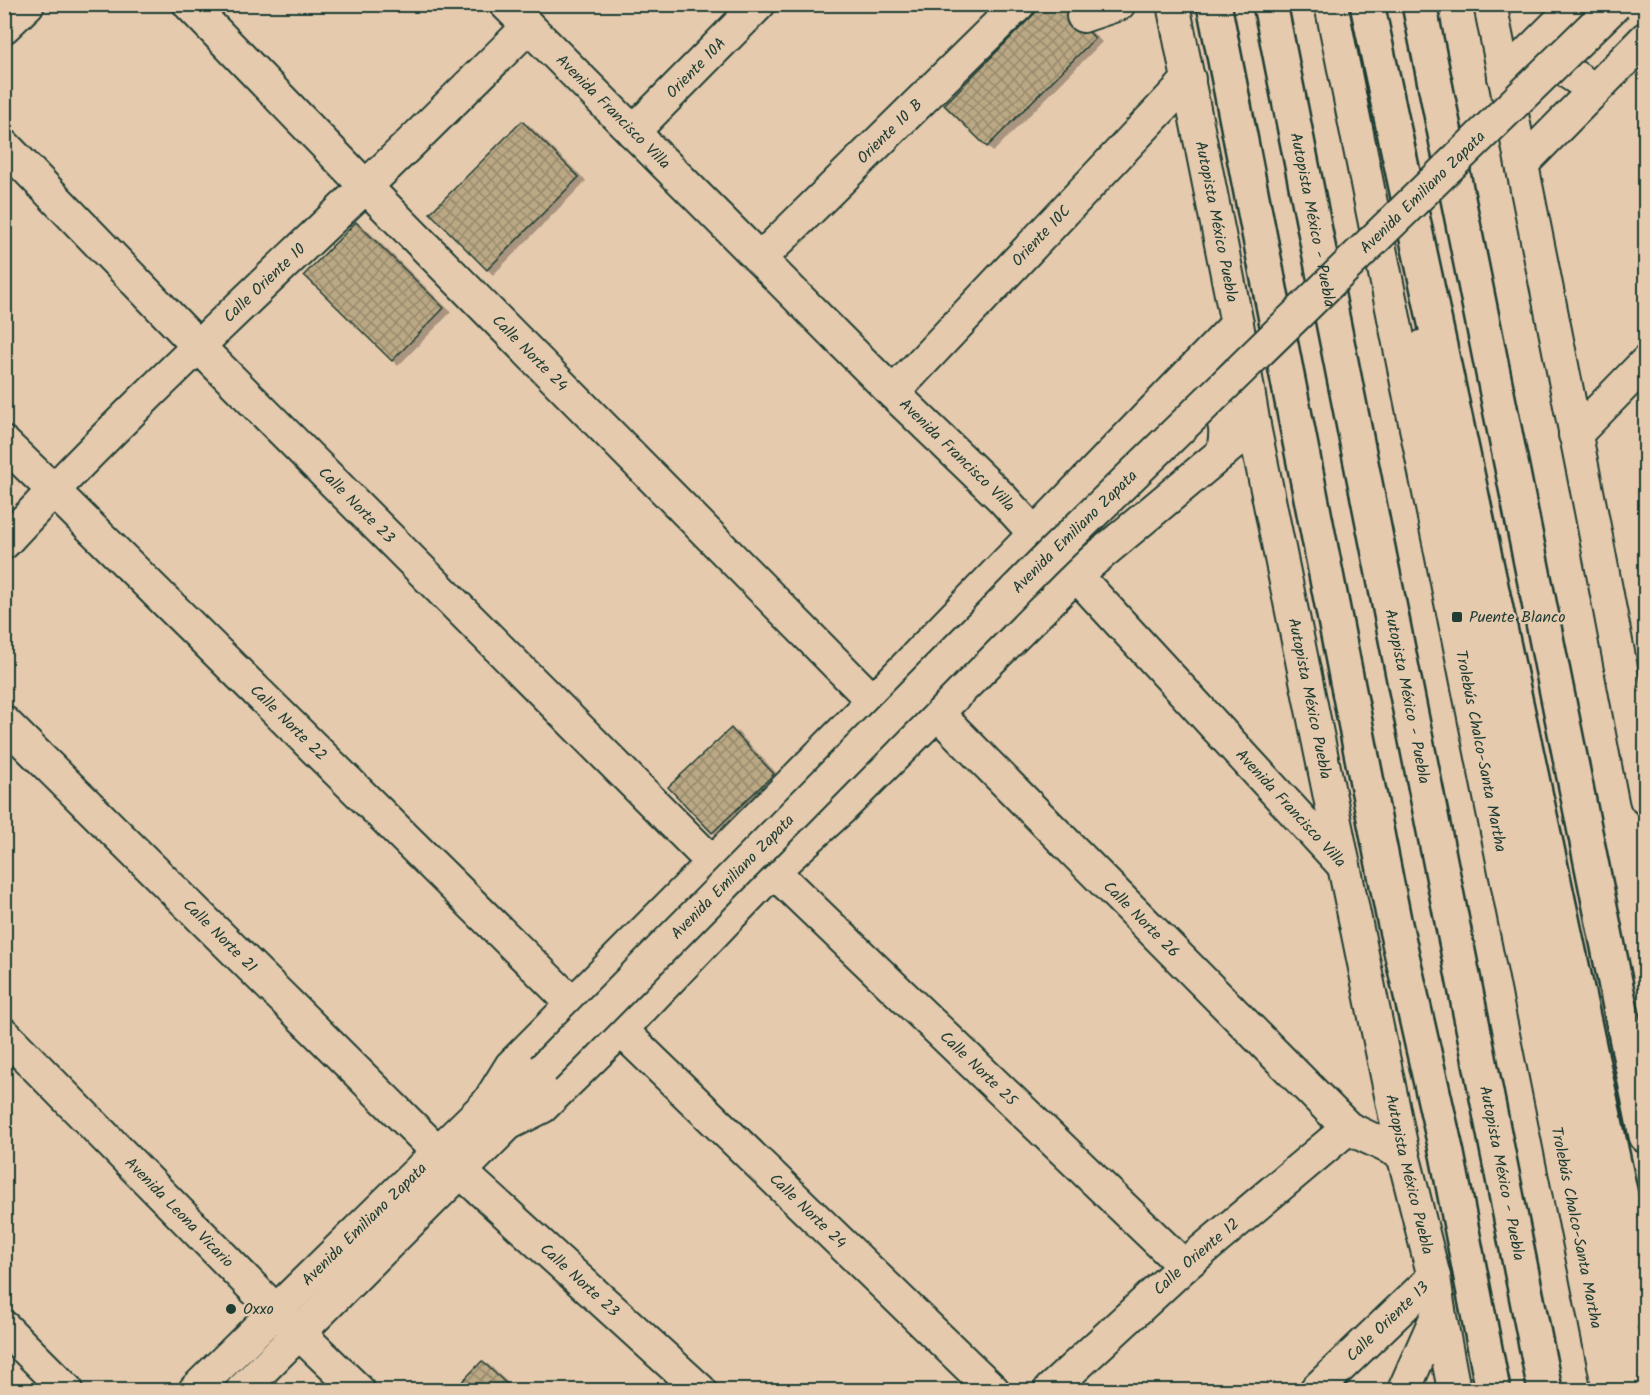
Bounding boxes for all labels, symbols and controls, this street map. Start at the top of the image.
street label: Oriente 10A [660,31,732,104]
street label: Avenida Francisco Villa [550,48,676,175]
street label: Oriente 10 B [851,93,928,170]
street label: Avenida Emiliano Zapata [1354,125,1491,260]
street label: Autopista México - Puebla [1283,130,1342,309]
street label: Autopista México Puebla [1188,139,1245,304]
street label: Oriente 10C [1006,199,1077,272]
street label: Calle Oriente 10 [217,237,311,329]
street label: Calle Norte 24 [486,309,574,398]
street label: Avenida Francisco Villa [893,393,1021,517]
street label: Calle Norte 23 [312,461,401,549]
street label: Avenida Emiliano Zapata [1006,464,1143,599]
place label: Puente Blanco [1469,605,1565,630]
street label: Autopista México - Puebla [1378,607,1437,786]
marker: Puente Blanco [1450,610,1464,624]
street label: Autopista México Puebla [1281,616,1338,781]
street label: Trolebús Chalco-Santa Martha [1448,648,1513,854]
street label: Calle Norte 22 [244,679,333,767]
street label: Avenida Francisco Villa [1229,743,1352,873]
street label: Avenida Emiliano Zapata [665,808,800,945]
street label: Calle Norte 26 [1097,875,1185,964]
street label: Calle Norte 21 [177,893,263,979]
street label: Calle Norte 25 [934,1025,1024,1113]
street label: Autopista México - Puebla [1472,1084,1532,1263]
street label: Autopista México Puebla [1379,1092,1440,1257]
street label: Trolebús Chalco-Santa Martha [1544,1125,1609,1331]
street label: Avenida Leona Vicario [119,1151,240,1274]
street label: Avenida Emiliano Zapata [296,1157,433,1292]
street label: Calle Norte 24 [763,1167,853,1255]
street label: Calle Oriente 12 [1147,1212,1245,1301]
street label: Calle Norte 23 [534,1237,625,1323]
street label: Calle Oriente 13 [1340,1275,1435,1368]
place label: Oxxo [243,1297,274,1322]
marker: Oxxo [224,1302,238,1316]

